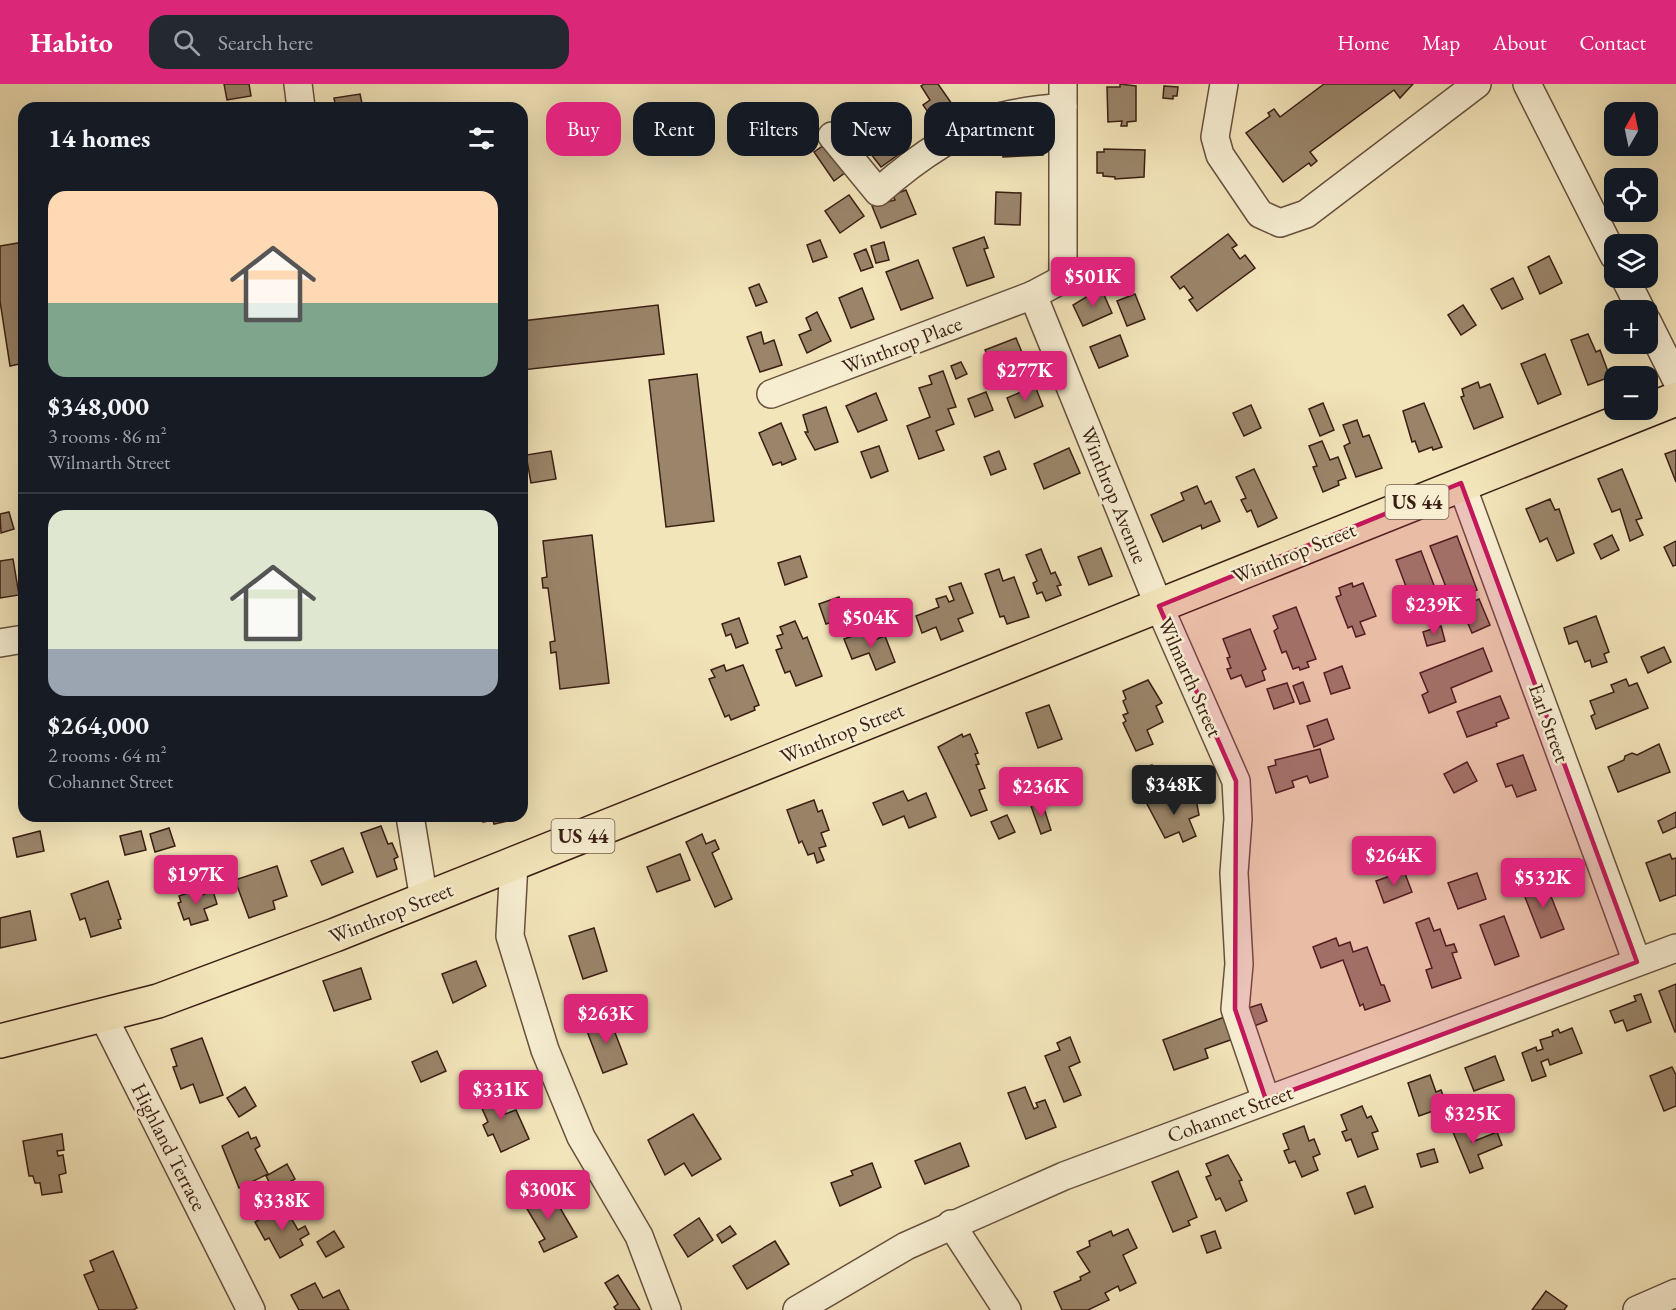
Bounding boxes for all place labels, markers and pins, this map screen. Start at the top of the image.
pin: $501K [1051,257,1135,308]
pin: $277K [983,351,1067,402]
pin: $239K [1392,585,1476,636]
pin: $504K [829,598,913,649]
pin: $348K [1132,765,1216,816]
pin: $236K [999,767,1083,818]
pin: $264K [1352,836,1436,887]
pin: $197K [154,855,238,906]
pin: $532K [1501,858,1585,909]
pin: $263K [564,994,648,1045]
pin: $331K [459,1070,543,1121]
pin: $325K [1431,1094,1515,1145]
pin: $300K [506,1170,590,1221]
pin: $338K [240,1181,324,1232]

